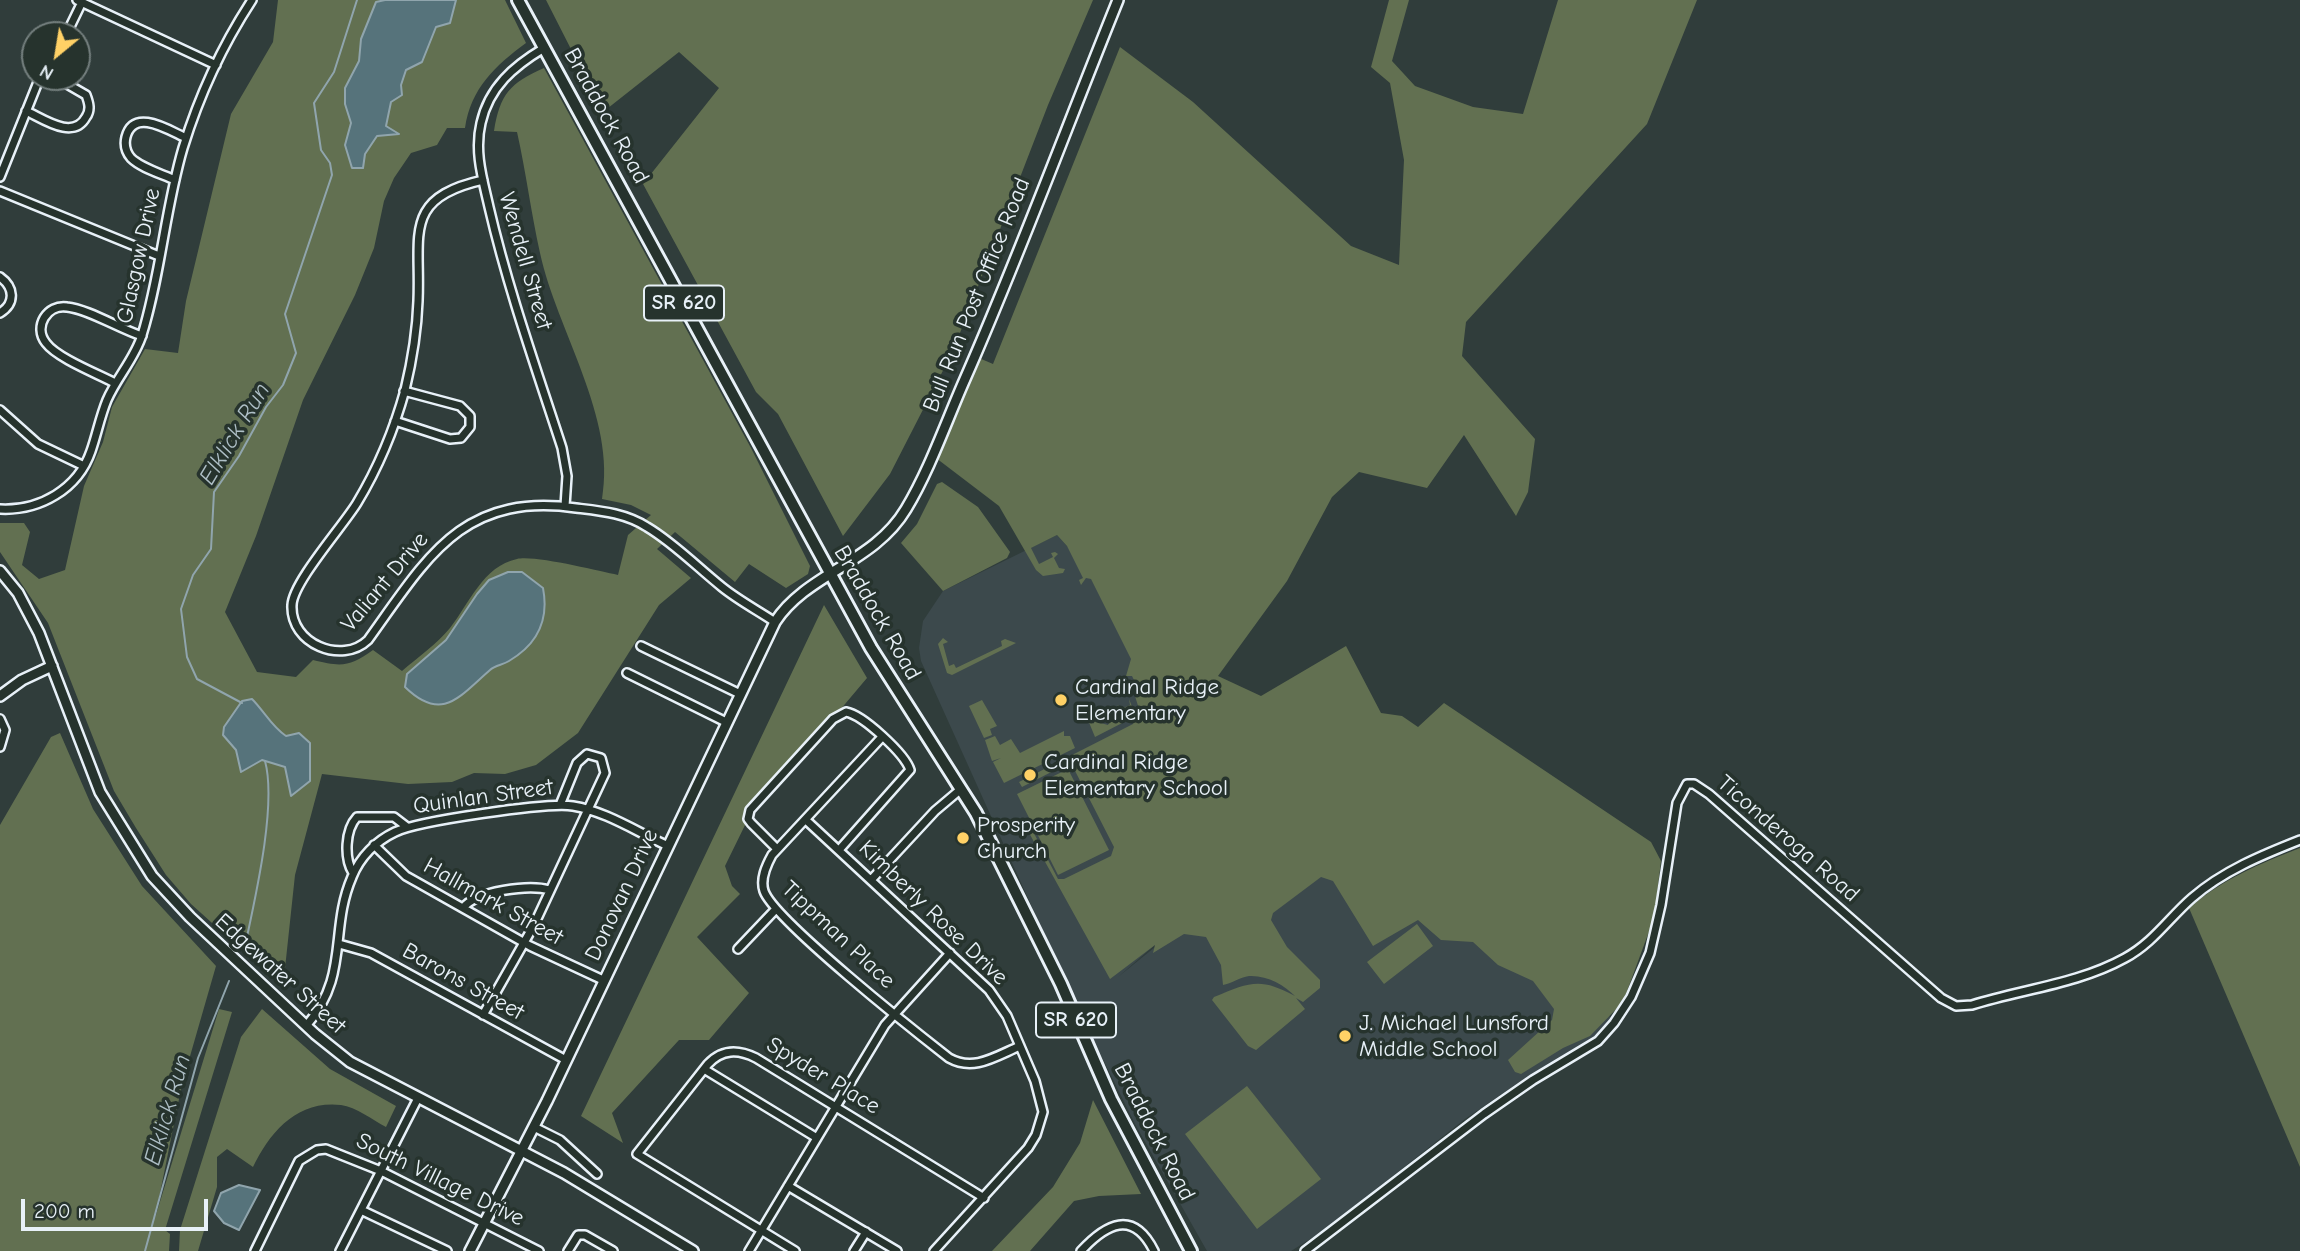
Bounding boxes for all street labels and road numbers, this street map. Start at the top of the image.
street label: Braddock Road [557,43,655,189]
street label: Bull Run Post Office Road [917,174,1037,416]
street label: Glasgow Drive [111,186,167,326]
street label: Wendell Street [492,189,558,333]
road number: SR 620 [644,286,724,320]
street label: Valiant Drive [335,527,435,637]
street label: Braddock Road [827,541,927,685]
street label: Ticonderoga Road [1711,770,1865,908]
street label: Quinlan Street [411,774,555,820]
street label: Donovan Drive [579,825,665,965]
street label: Kimberly Rose Drive [853,835,1013,991]
street label: Hallmark Street [419,852,567,952]
street label: Tippman Place [775,875,901,995]
street label: Edgewater Street [209,908,351,1040]
street label: Barons Street [397,937,529,1027]
road number: SR 620 [1036,1002,1116,1038]
street label: Spyder Place [761,1031,885,1121]
street label: Braddock Road [1107,1058,1201,1206]
street label: South Village Drive [351,1127,529,1233]

